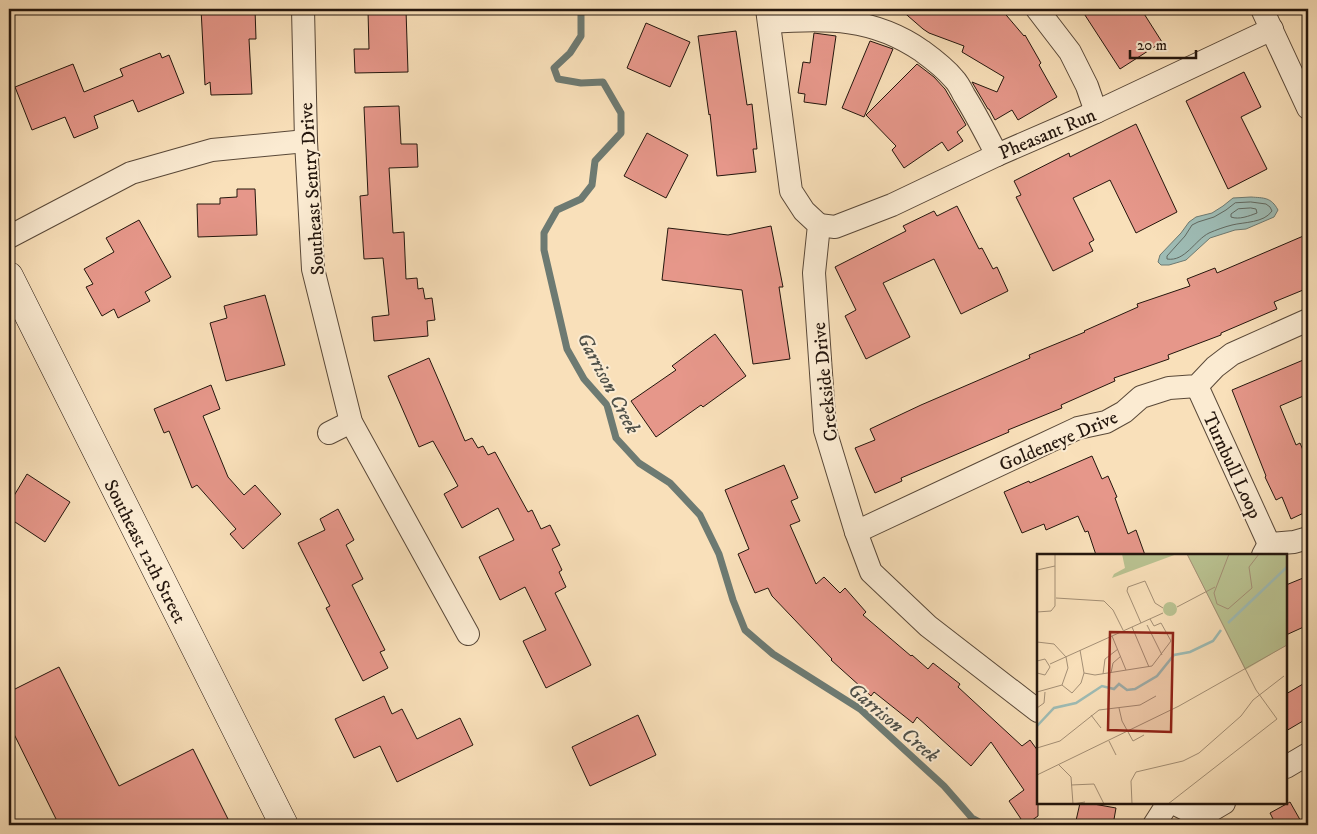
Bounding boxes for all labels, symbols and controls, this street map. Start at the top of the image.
scale bar [1130,28,1196,60]
text: 20 m [1137,36,1167,55]
street label: Southeast Sentry Drive [295,102,330,276]
street label: Pheasant Run [996,104,1100,165]
street label: Creekside Drive [808,321,843,443]
water label: Garrison Creek [570,329,645,439]
street label: Goldeneye Drive [996,406,1121,477]
street label: Turnbull Loop [1197,409,1266,522]
street label: Southeast 12th Street [99,476,191,627]
inset map [1037,554,1287,804]
water label: Garrison Creek [842,678,944,769]

